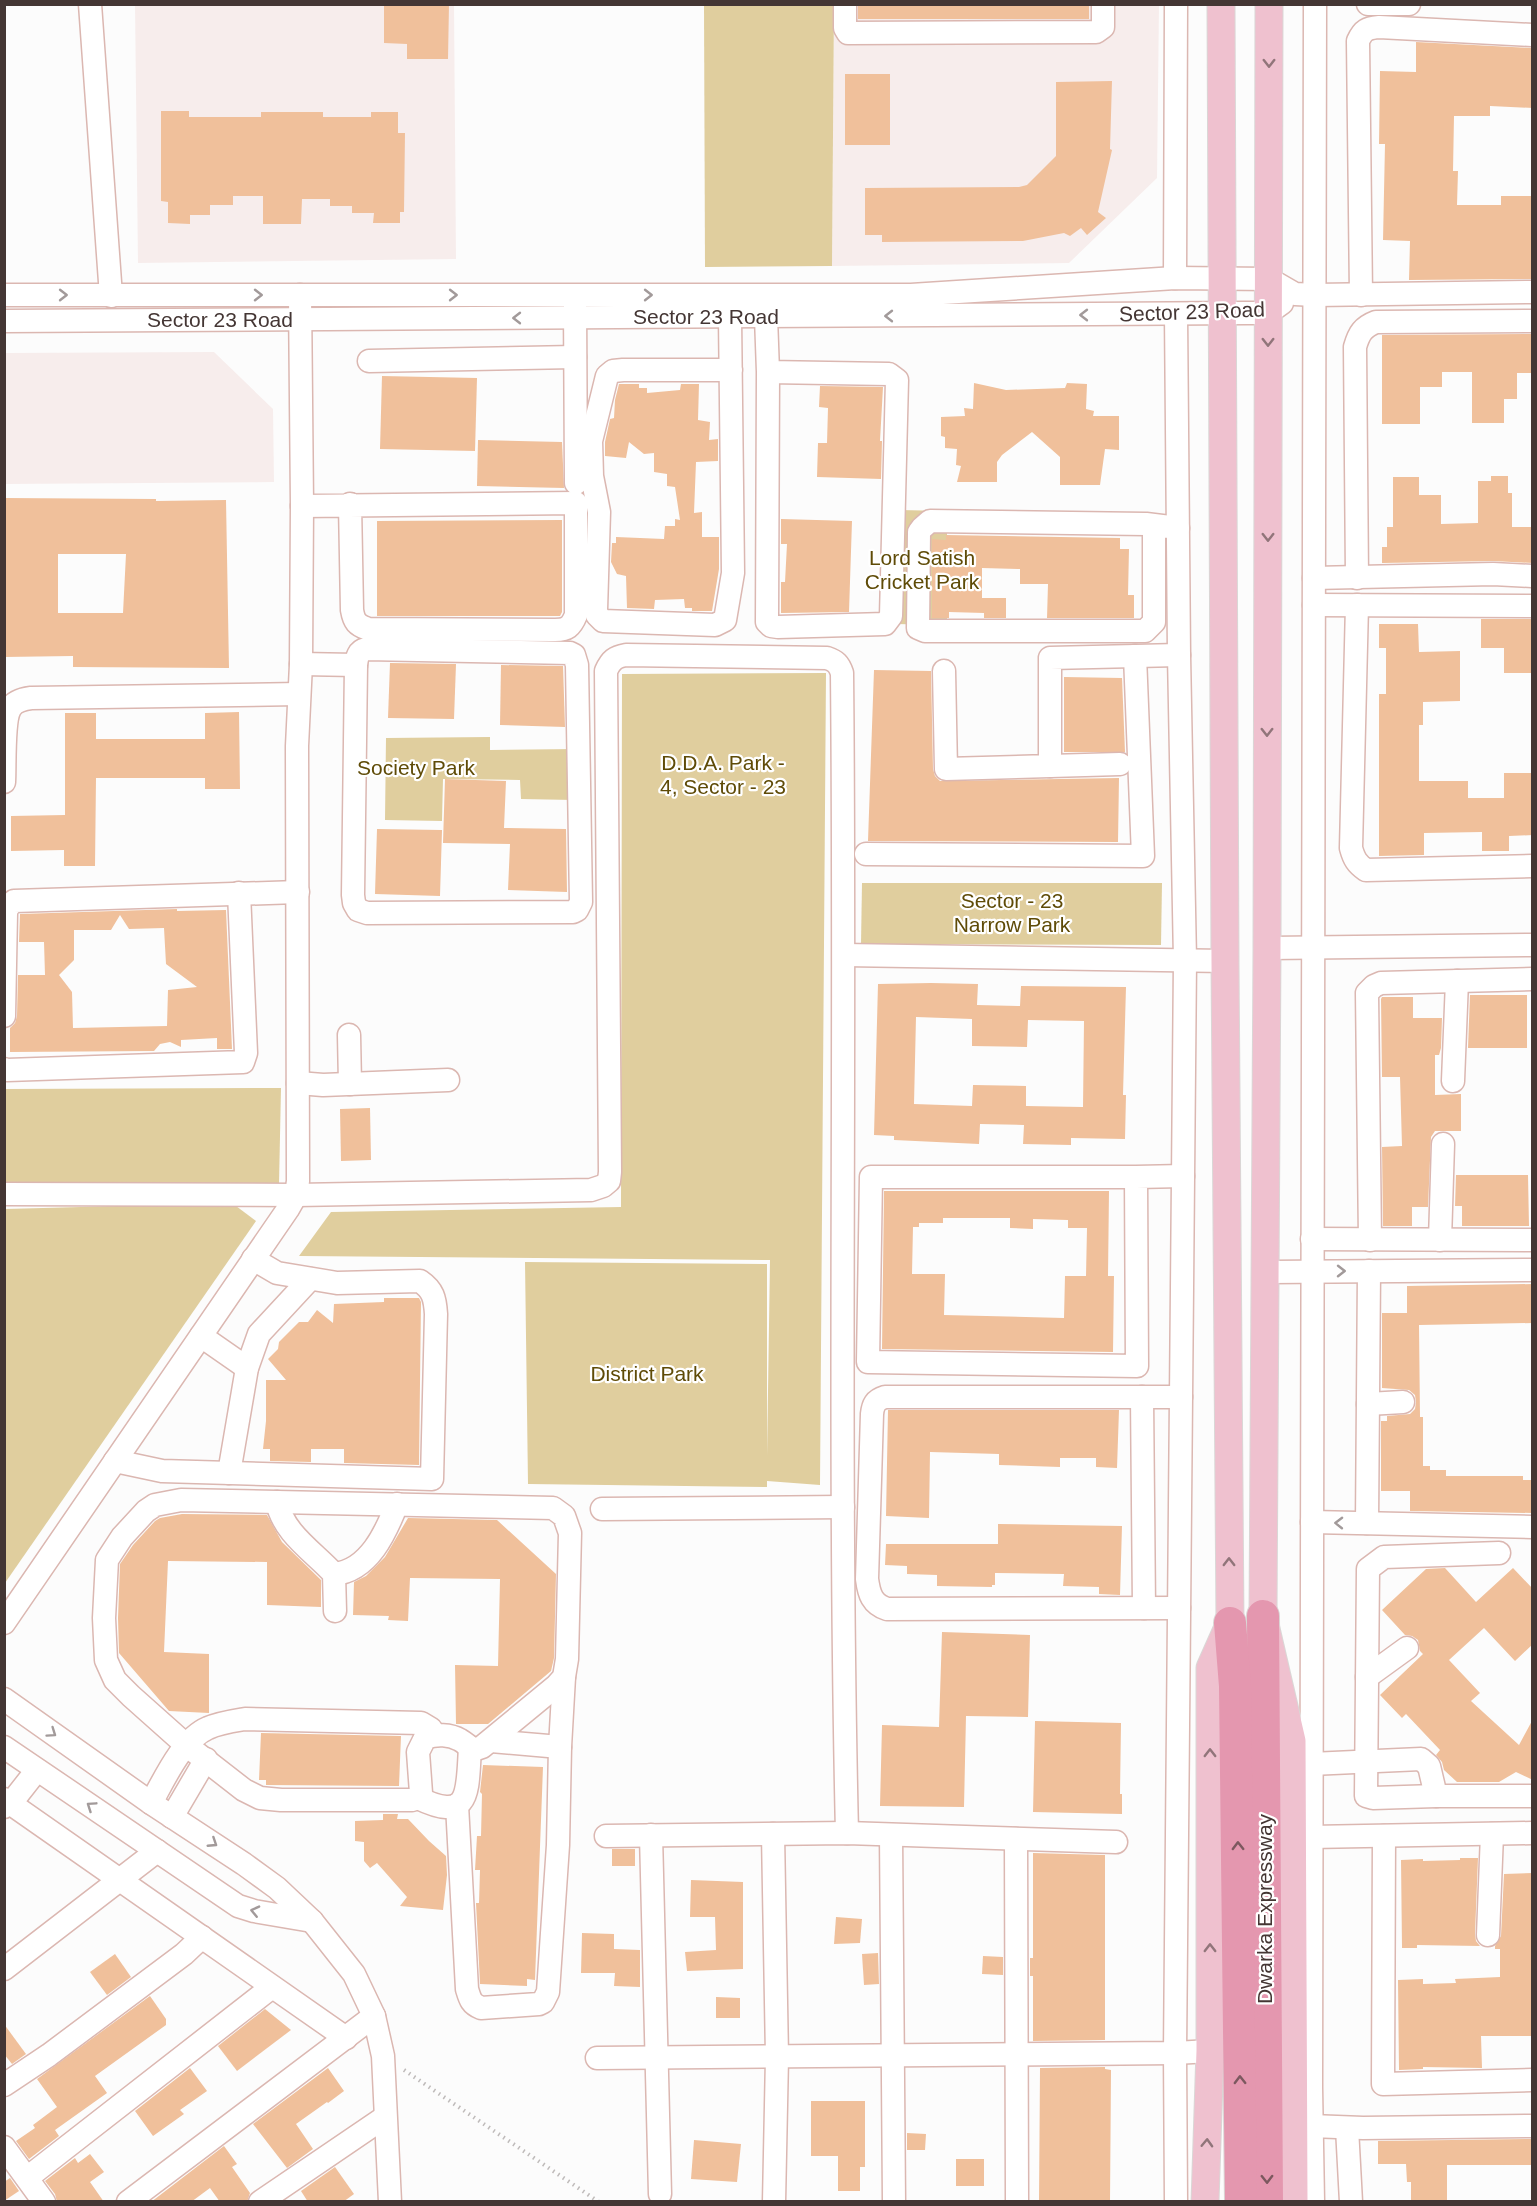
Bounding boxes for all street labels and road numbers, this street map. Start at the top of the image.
street label: Sector 23 Road [1119,297,1265,326]
street label: Sector 23 Road [633,305,779,328]
street label: Sector 23 Road [147,308,293,331]
street label: Dwarka Expressway [1253,1813,1276,2004]

